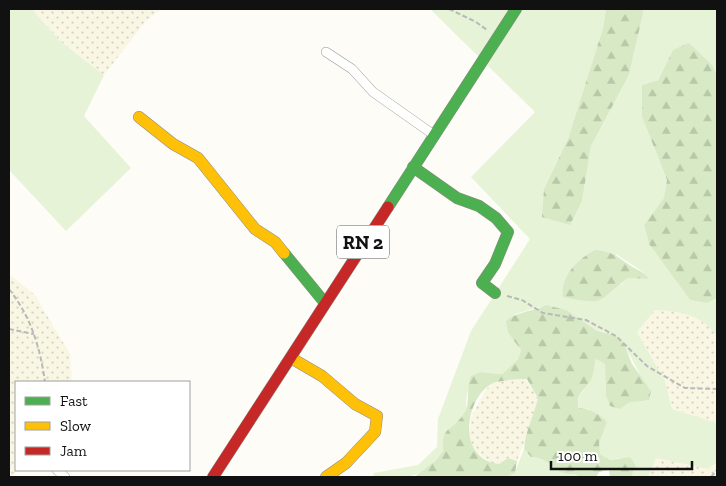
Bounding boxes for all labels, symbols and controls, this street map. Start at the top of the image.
road number: RN 2 [337,226,389,258]
legend [15,381,190,471]
text: Fast [60,392,88,410]
text: Slow [60,417,92,435]
scale bar [551,438,692,470]
text: Jam [60,442,87,460]
text: 100 m [558,447,597,465]

